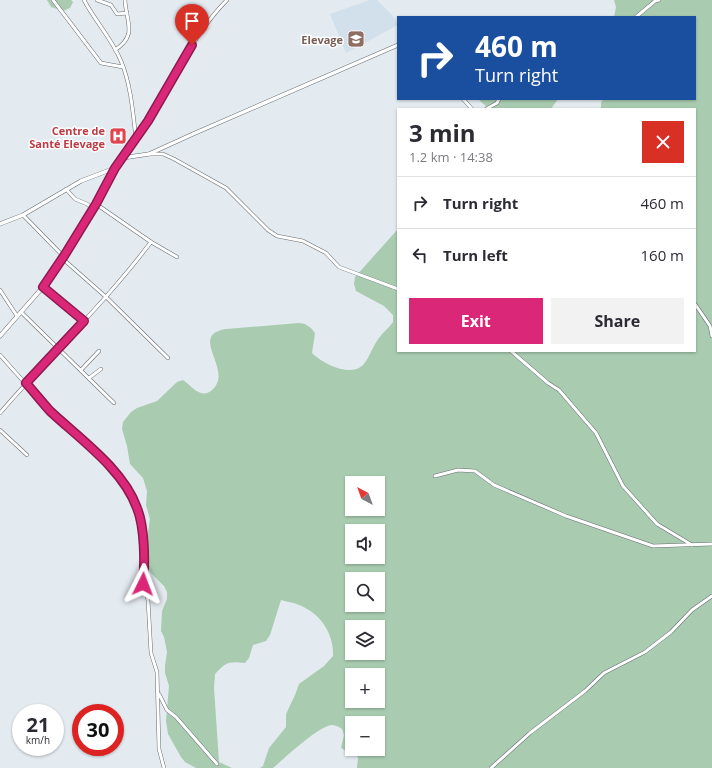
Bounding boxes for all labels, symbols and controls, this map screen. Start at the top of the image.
pin [175,4,209,45]
icon: arrive [181,10,203,32]
text: 460 m [475,27,558,65]
school or university icon: Elevage [346,29,366,49]
place label: Elevage [301,32,343,47]
icon: right [409,32,461,84]
text: Turn right [475,63,558,87]
text: 3 min [409,116,476,149]
button: close [642,121,684,163]
place label: Centre de Santé Elevage [29,123,105,151]
hospital icon: Centre de Santé Elevage [108,126,128,146]
text: 1.2 km · 14:38 [409,148,493,166]
icon: right [409,192,431,214]
text: Turn right [443,193,518,213]
text: 460 m [640,193,684,213]
icon: left [409,244,431,266]
text: Turn left [443,245,508,265]
text: 160 m [640,245,684,265]
button: Exit [409,298,543,344]
button: Share [551,298,684,344]
north arrow [345,476,385,516]
map controls [345,476,385,756]
button: sound [345,524,385,564]
position arrow [122,563,164,605]
button: search [345,572,385,612]
button: layers [345,620,385,660]
button: + [345,668,385,708]
speed limit sign: 30 [72,704,124,756]
text: 21 [27,711,49,738]
button: − [345,716,385,756]
text: km/h [26,733,50,747]

